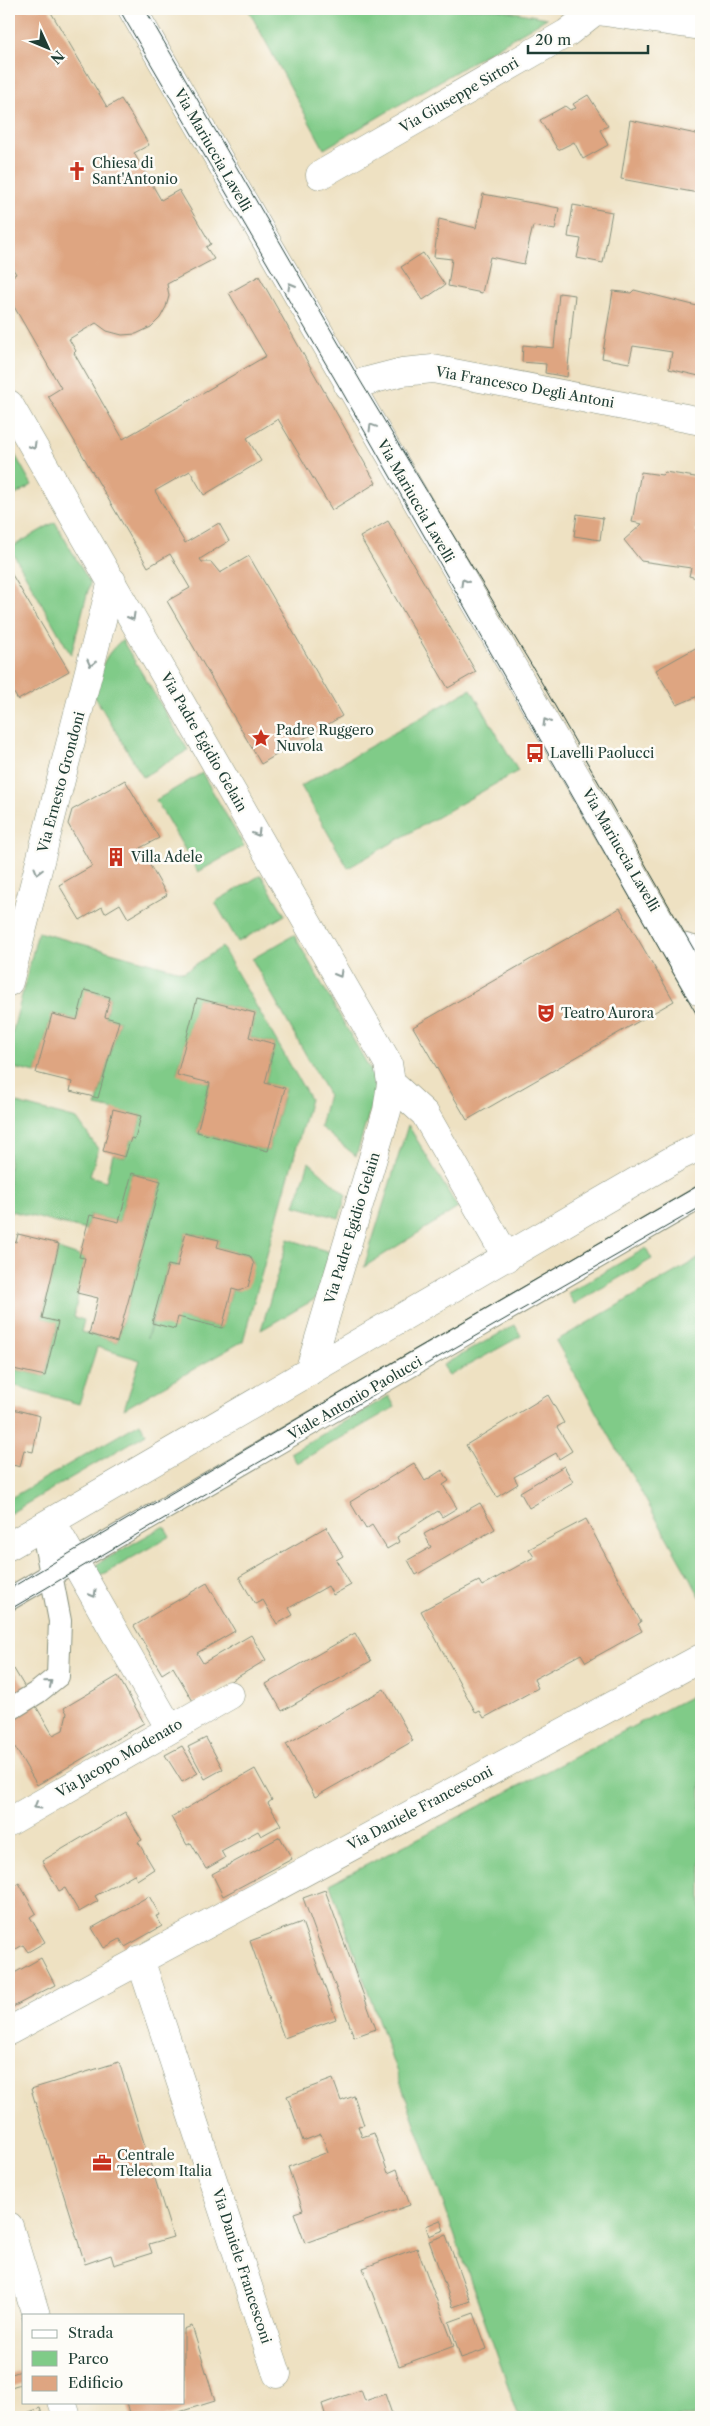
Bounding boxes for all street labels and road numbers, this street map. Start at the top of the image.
street label: Via Giuseppe Sirtori [395,54,522,137]
street label: Via Mariuccia Lavelli [170,84,256,215]
street label: Via Francesco Degli Antoni [433,362,616,412]
street label: Via Mariuccia Lavelli [373,435,459,566]
street label: Via Padre Egidio Gelain [156,668,251,815]
street label: Via Ernesto Grondoni [33,710,88,855]
street label: Via Mariuccia Lavelli [578,784,664,915]
street label: Via Padre Egidio Gelain [320,1150,384,1307]
street label: Viale Antonio Paolucci [284,1352,425,1444]
street label: Via Jacopo Modenato [52,1715,185,1802]
street label: Via Daniele Francesconi [343,1762,496,1854]
street label: Via Daniele Francesconi [208,2185,276,2346]

